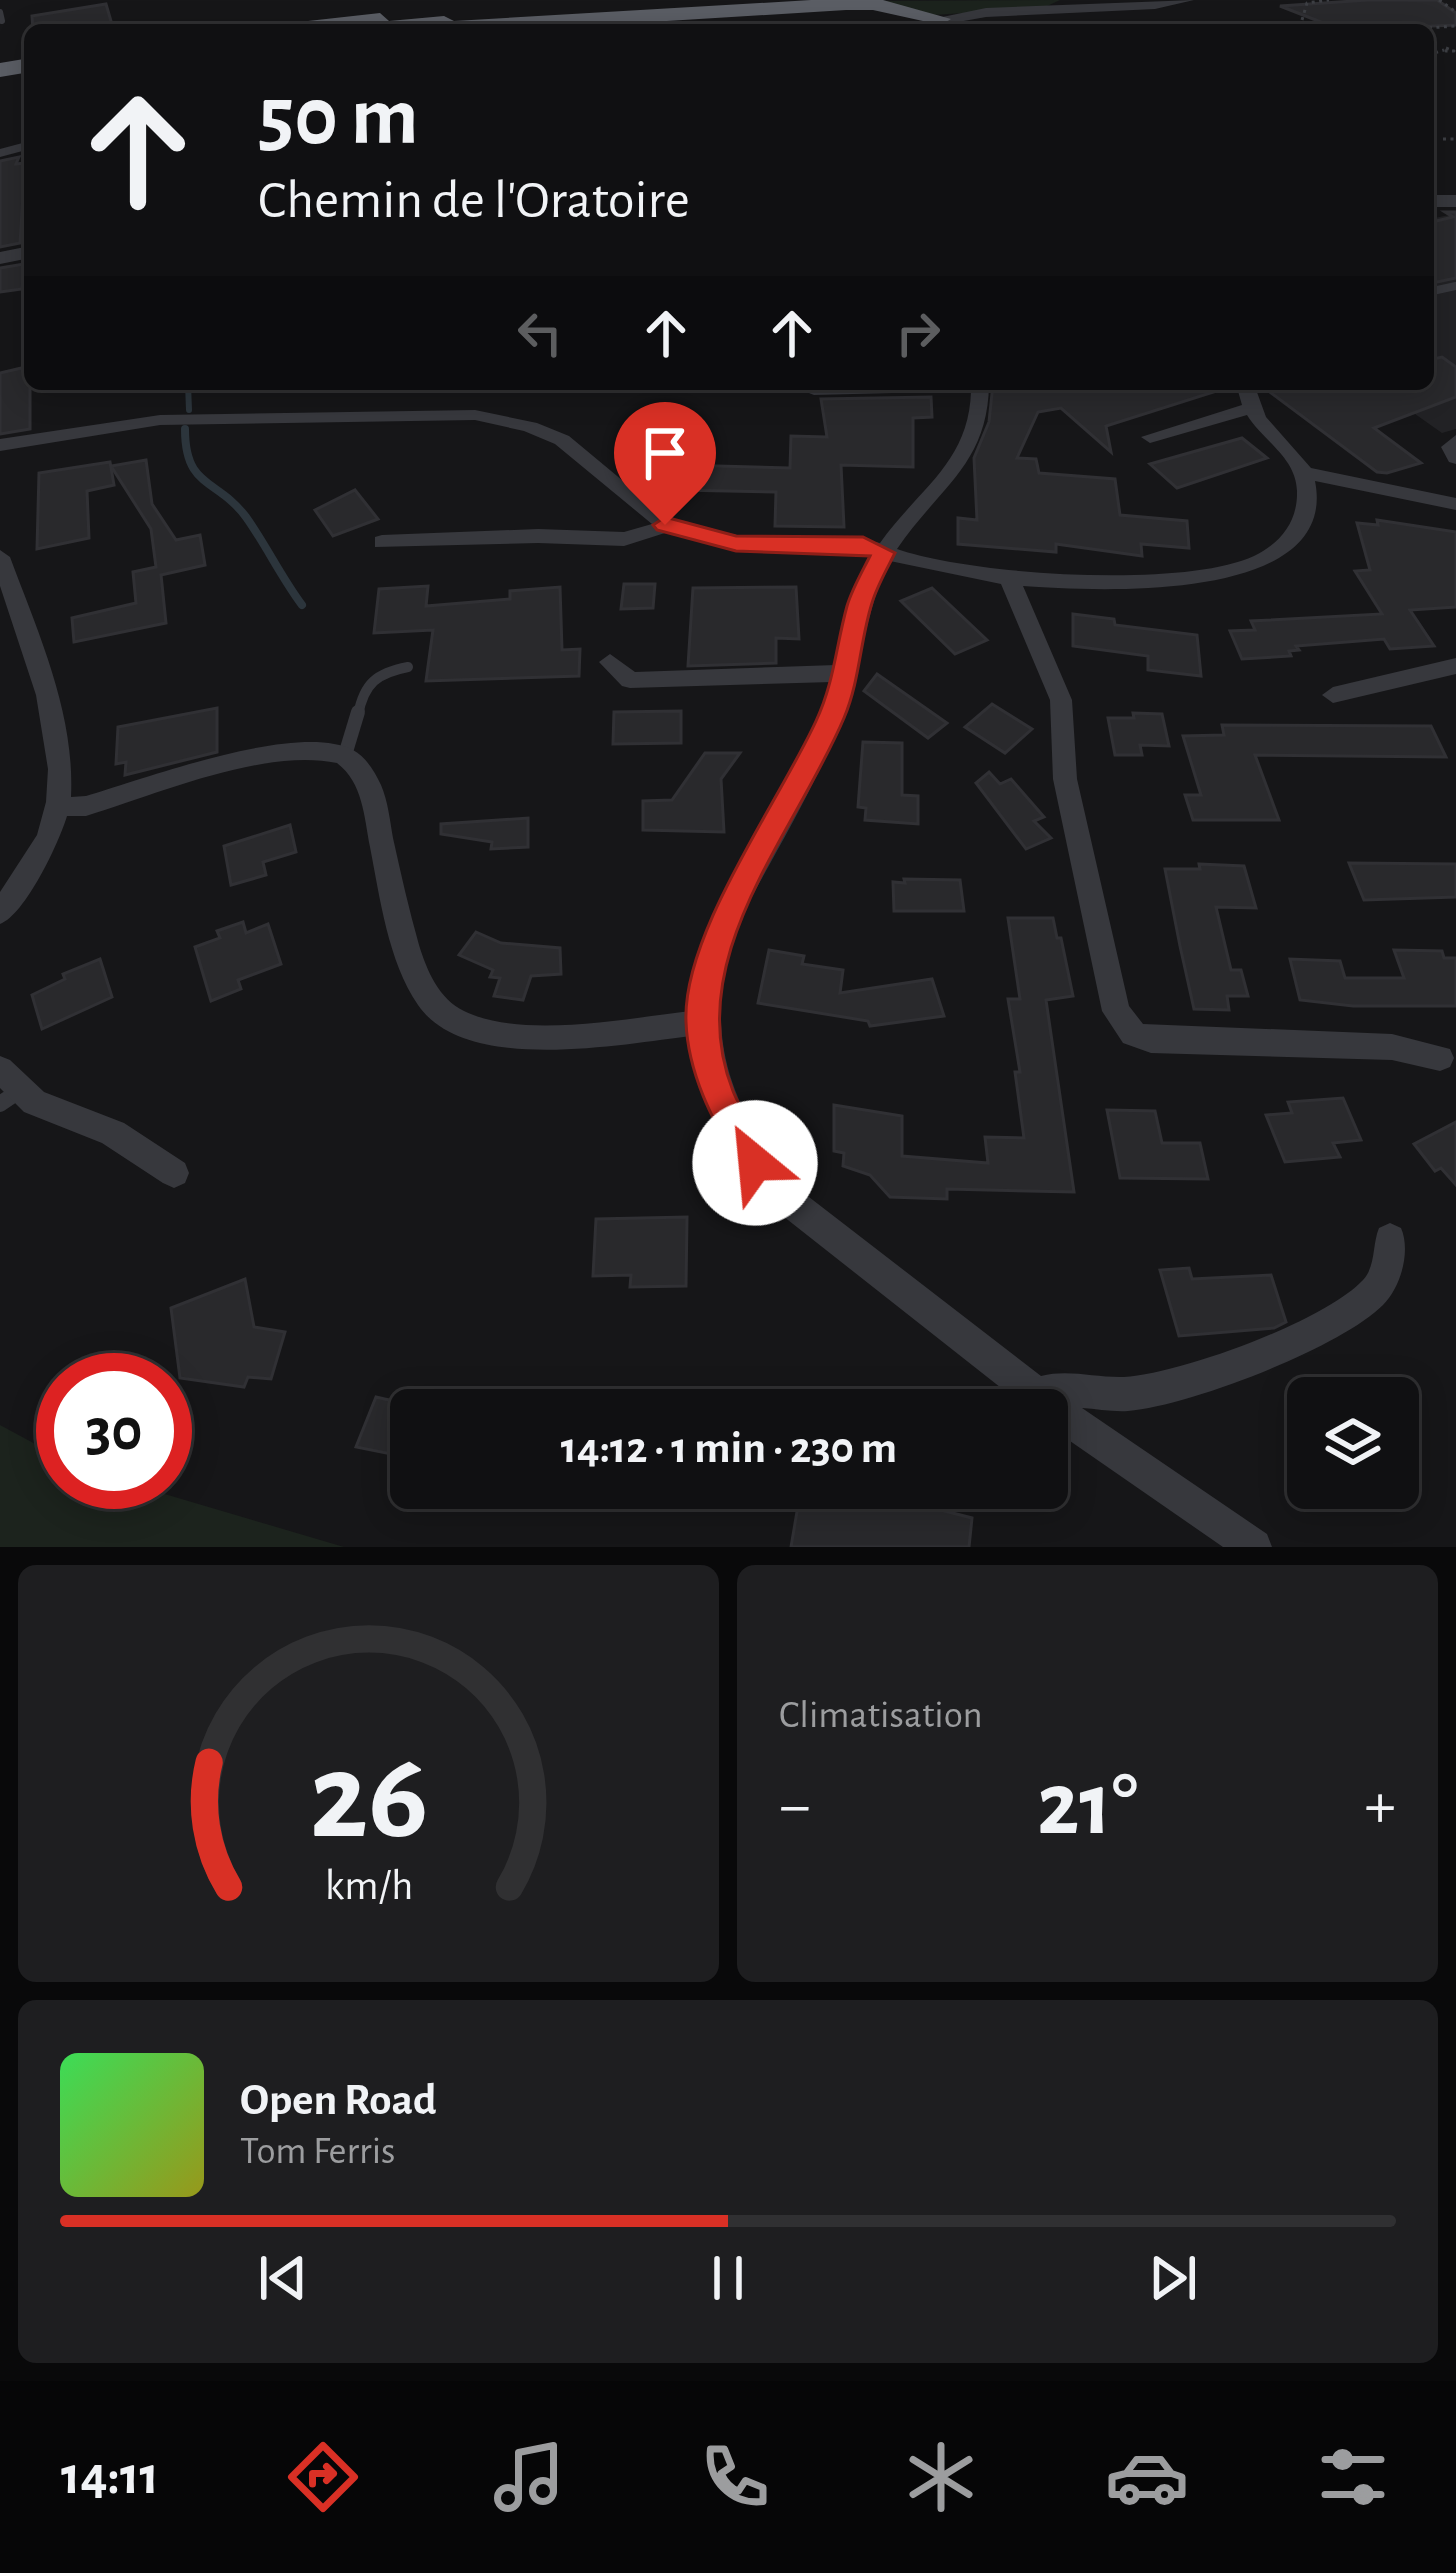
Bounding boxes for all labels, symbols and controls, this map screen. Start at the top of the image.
icon: ahead [60,72,216,228]
text: 50 m [258,76,419,160]
text: Chemin de l'Oratoire [258,174,690,228]
icon: left [507,300,573,366]
icon: ahead [633,300,699,366]
icon: ahead [759,300,825,366]
icon: right [885,300,951,366]
pin [614,402,716,525]
icon: arrive [632,420,698,486]
position arrow [692,1100,818,1226]
speed limit sign: 30 [36,1353,192,1509]
map controls [1287,1377,1419,1509]
button: layers [1287,1377,1419,1509]
text: 14:12 · 1 min · 230 m [561,1426,897,1471]
text: Climatisation [779,1696,983,1735]
text: 26 [309,1736,428,1861]
text: 21° [1037,1761,1138,1851]
text: − [779,1773,811,1839]
text: + [1364,1773,1396,1839]
text: km/h [324,1864,413,1907]
text: Open Road [240,2078,437,2123]
text: Tom Ferris [240,2132,396,2171]
icon: previous [250,2245,316,2311]
icon: pause [695,2245,761,2311]
icon: next [1140,2245,1206,2311]
icon: directions [281,2435,365,2519]
icon: music [487,2435,571,2519]
icon: phone [693,2435,777,2519]
icon: climate [899,2435,983,2519]
icon: car [1105,2435,1189,2519]
icon: filters [1311,2435,1395,2519]
text: 14:11 [61,2450,159,2504]

